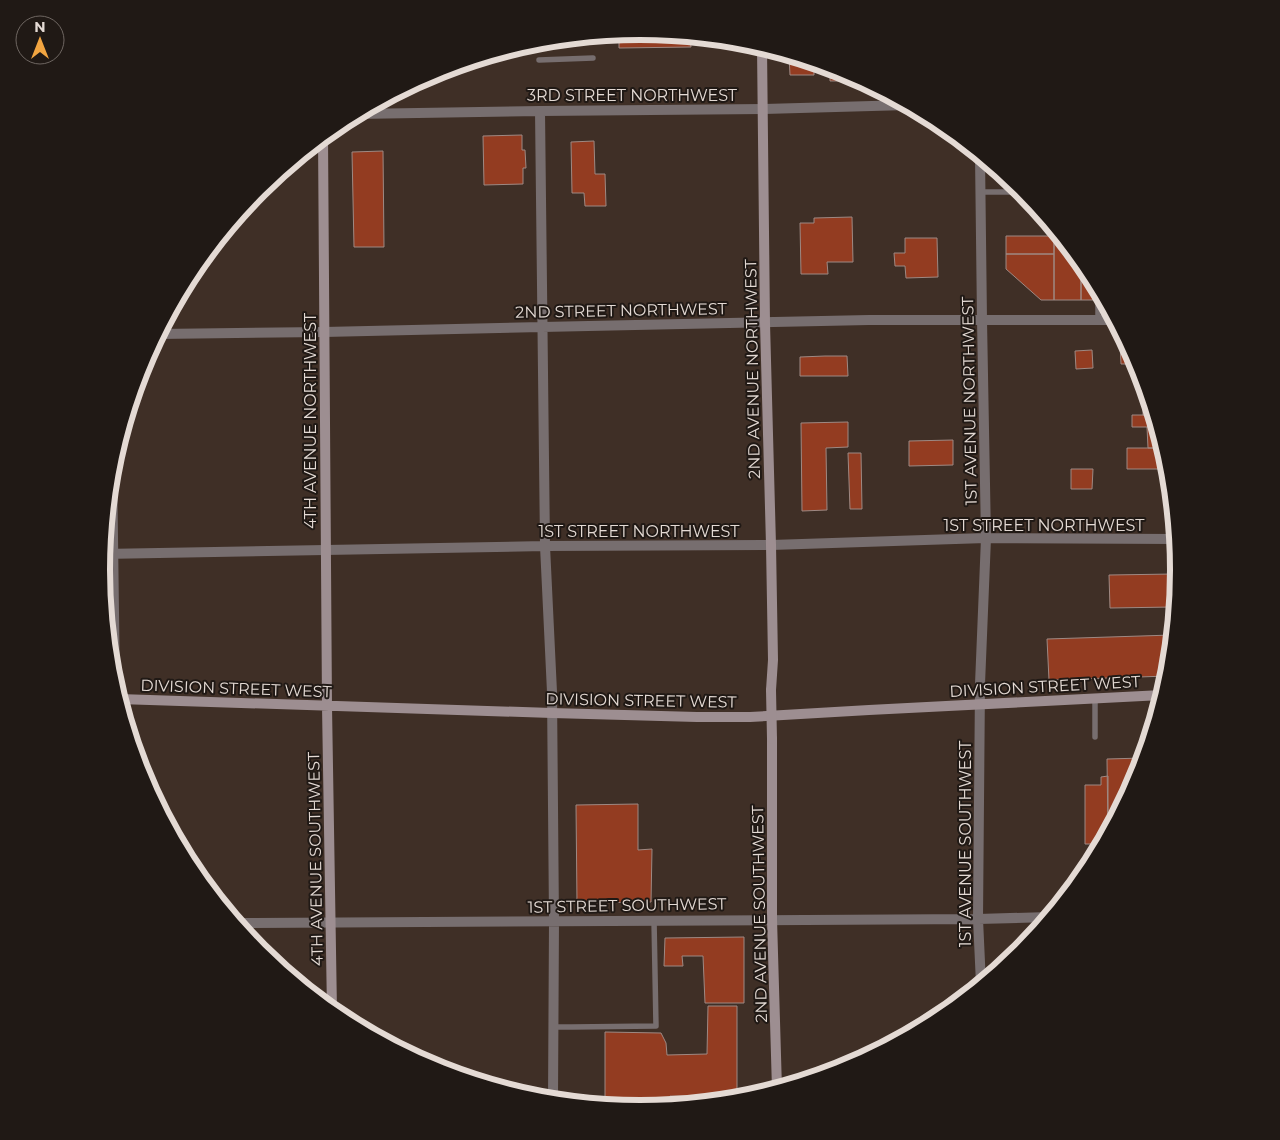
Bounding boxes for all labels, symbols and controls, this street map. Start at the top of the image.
north arrow [15,15,65,65]
text: N [34,18,46,36]
street label: 3RD STREET NORTHWEST [527,86,738,105]
street label: 2ND AVENUE NORTHWEST [741,258,764,479]
street label: 1ST AVENUE NORTHWEST [958,296,981,506]
street label: 2ND STREET NORTHWEST [515,299,728,322]
street label: 4TH AVENUE NORTHWEST [301,312,320,529]
street label: 1ST STREET NORTHWEST [944,516,1145,535]
street label: 1ST STREET NORTHWEST [539,522,740,541]
street label: DIVISION STREET WEST [949,672,1142,701]
street label: DIVISION STREET WEST [140,676,333,701]
street label: DIVISION STREET WEST [545,689,738,712]
street label: 1ST AVENUE SOUTHWEST [956,740,975,947]
street label: 4TH AVENUE SOUTHWEST [304,751,327,966]
street label: 2ND AVENUE SOUTHWEST [748,804,771,1023]
street label: 1ST STREET SOUTHWEST [527,894,727,917]

